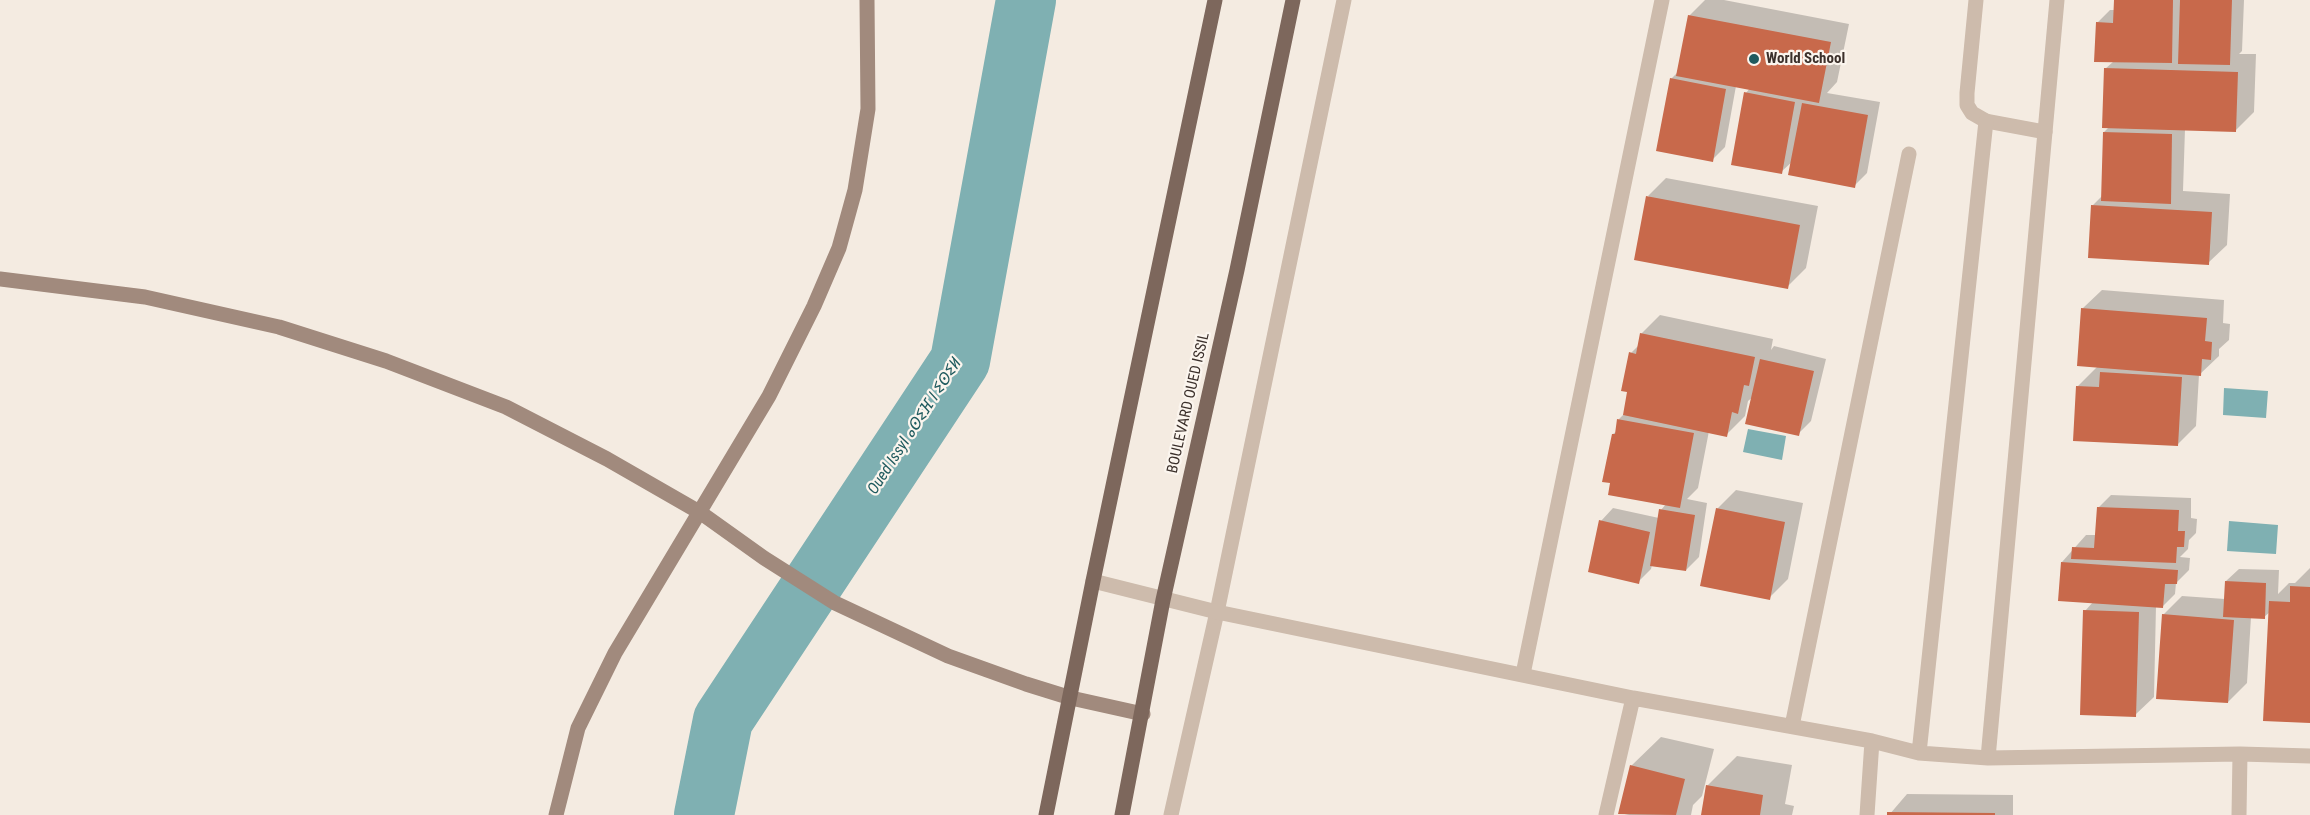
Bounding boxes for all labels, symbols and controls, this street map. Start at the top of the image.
place label: World School [1766,50,1845,68]
marker: World School [1747,52,1761,66]
street label: BOULEVARD OUED ISSIL [1164,331,1214,475]
water label: Oued Issyl ⴰⵙⵉⴼ ⵏ ⵉⵙⵉⵍ [864,356,966,498]

